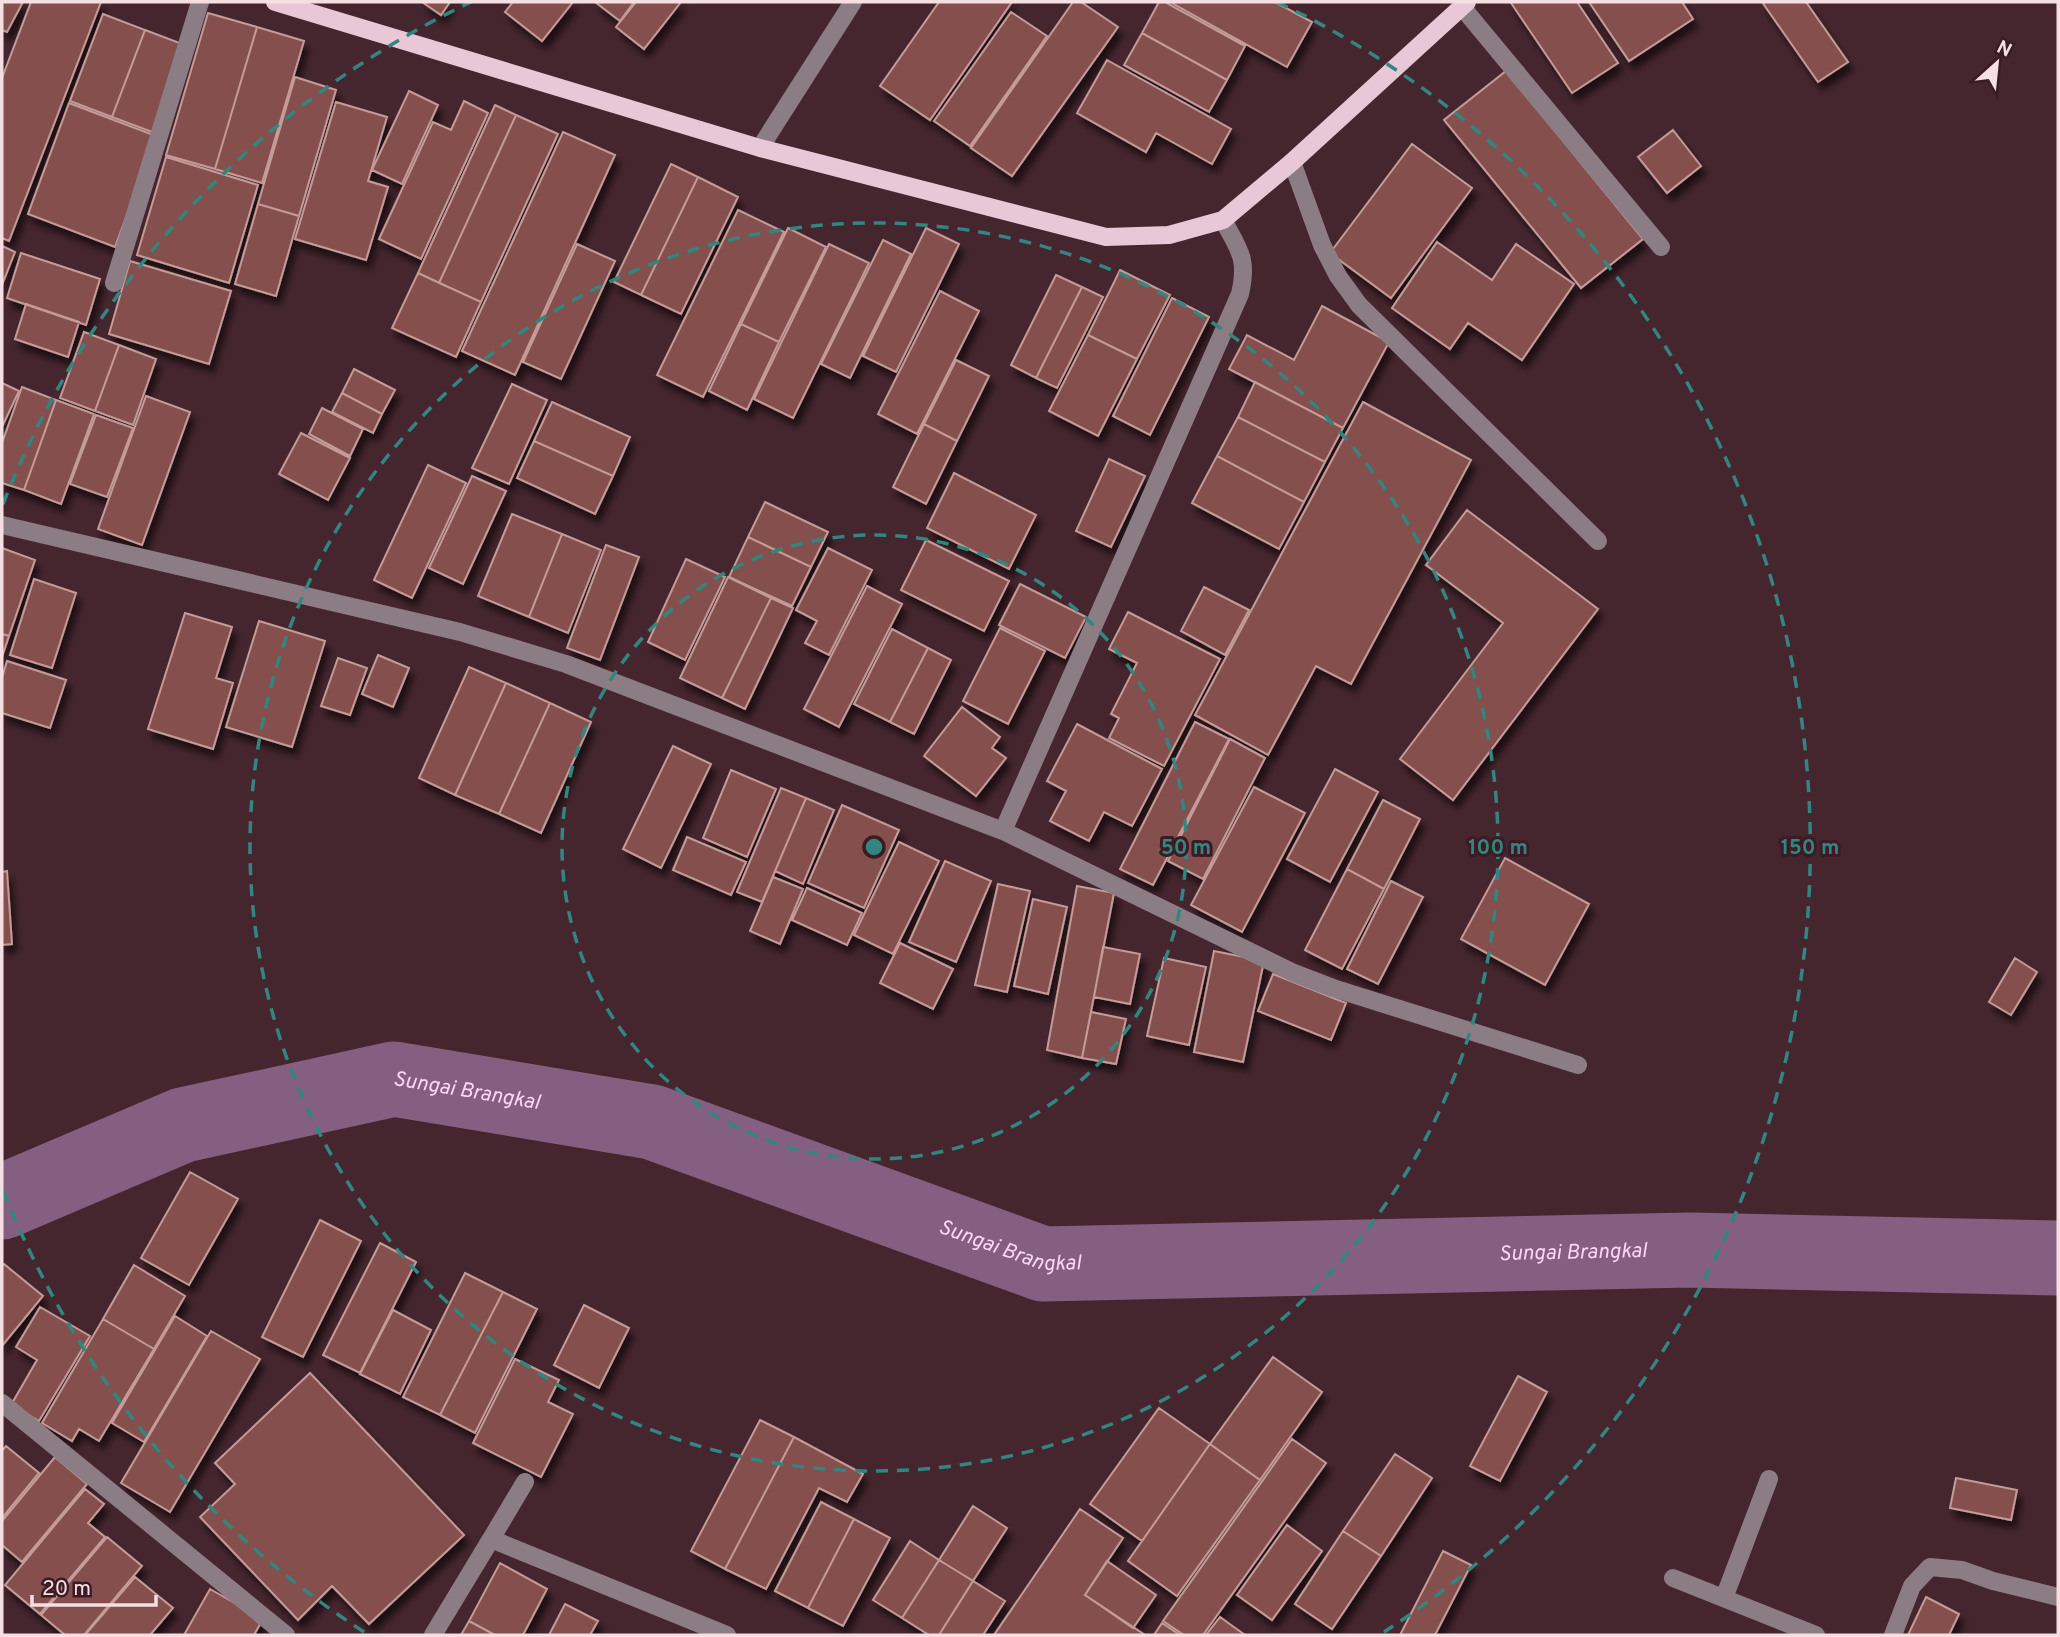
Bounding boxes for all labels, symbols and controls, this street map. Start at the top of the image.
north arrow [1962,28,2032,98]
text: N [1992,36,2015,63]
centre of rings [862,835,886,859]
text: 50 m [1161,835,1211,862]
text: 100 m [1468,835,1528,862]
text: 150 m [1781,835,1839,862]
water label: Sungai Brangkal [391,1066,543,1117]
water label: Sungai Brangkal [935,1214,1083,1277]
water label: Sungai Brangkal [1498,1237,1649,1268]
scale bar [32,1564,156,1608]
text: 20 m [42,1576,91,1603]

